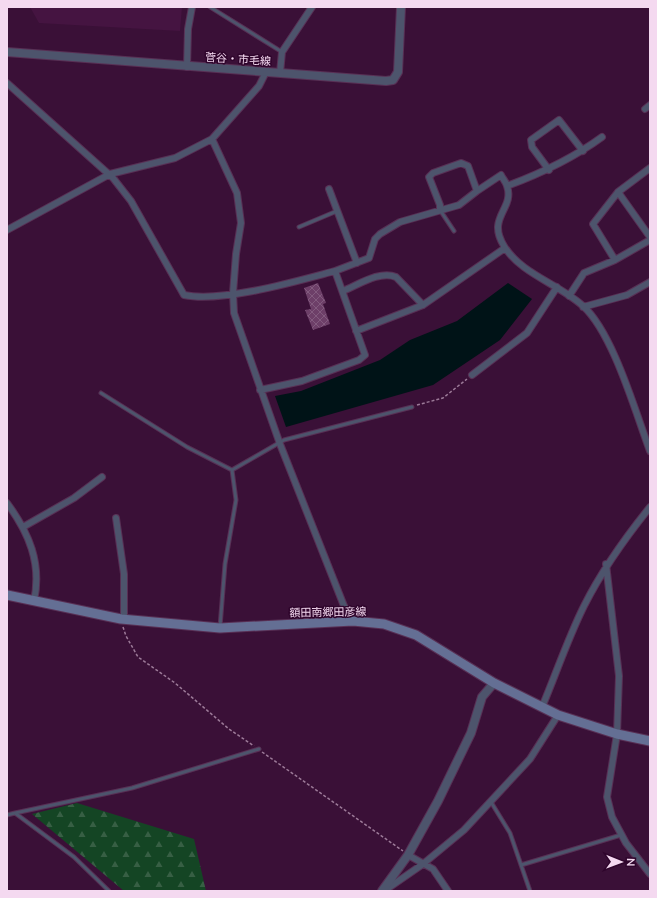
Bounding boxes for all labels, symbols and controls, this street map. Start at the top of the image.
street label: 菅谷・市毛線 [205,50,271,68]
street label: 額田南郷田彦線 [289,604,367,620]
north arrow [601,842,641,882]
text: N [624,858,638,866]

